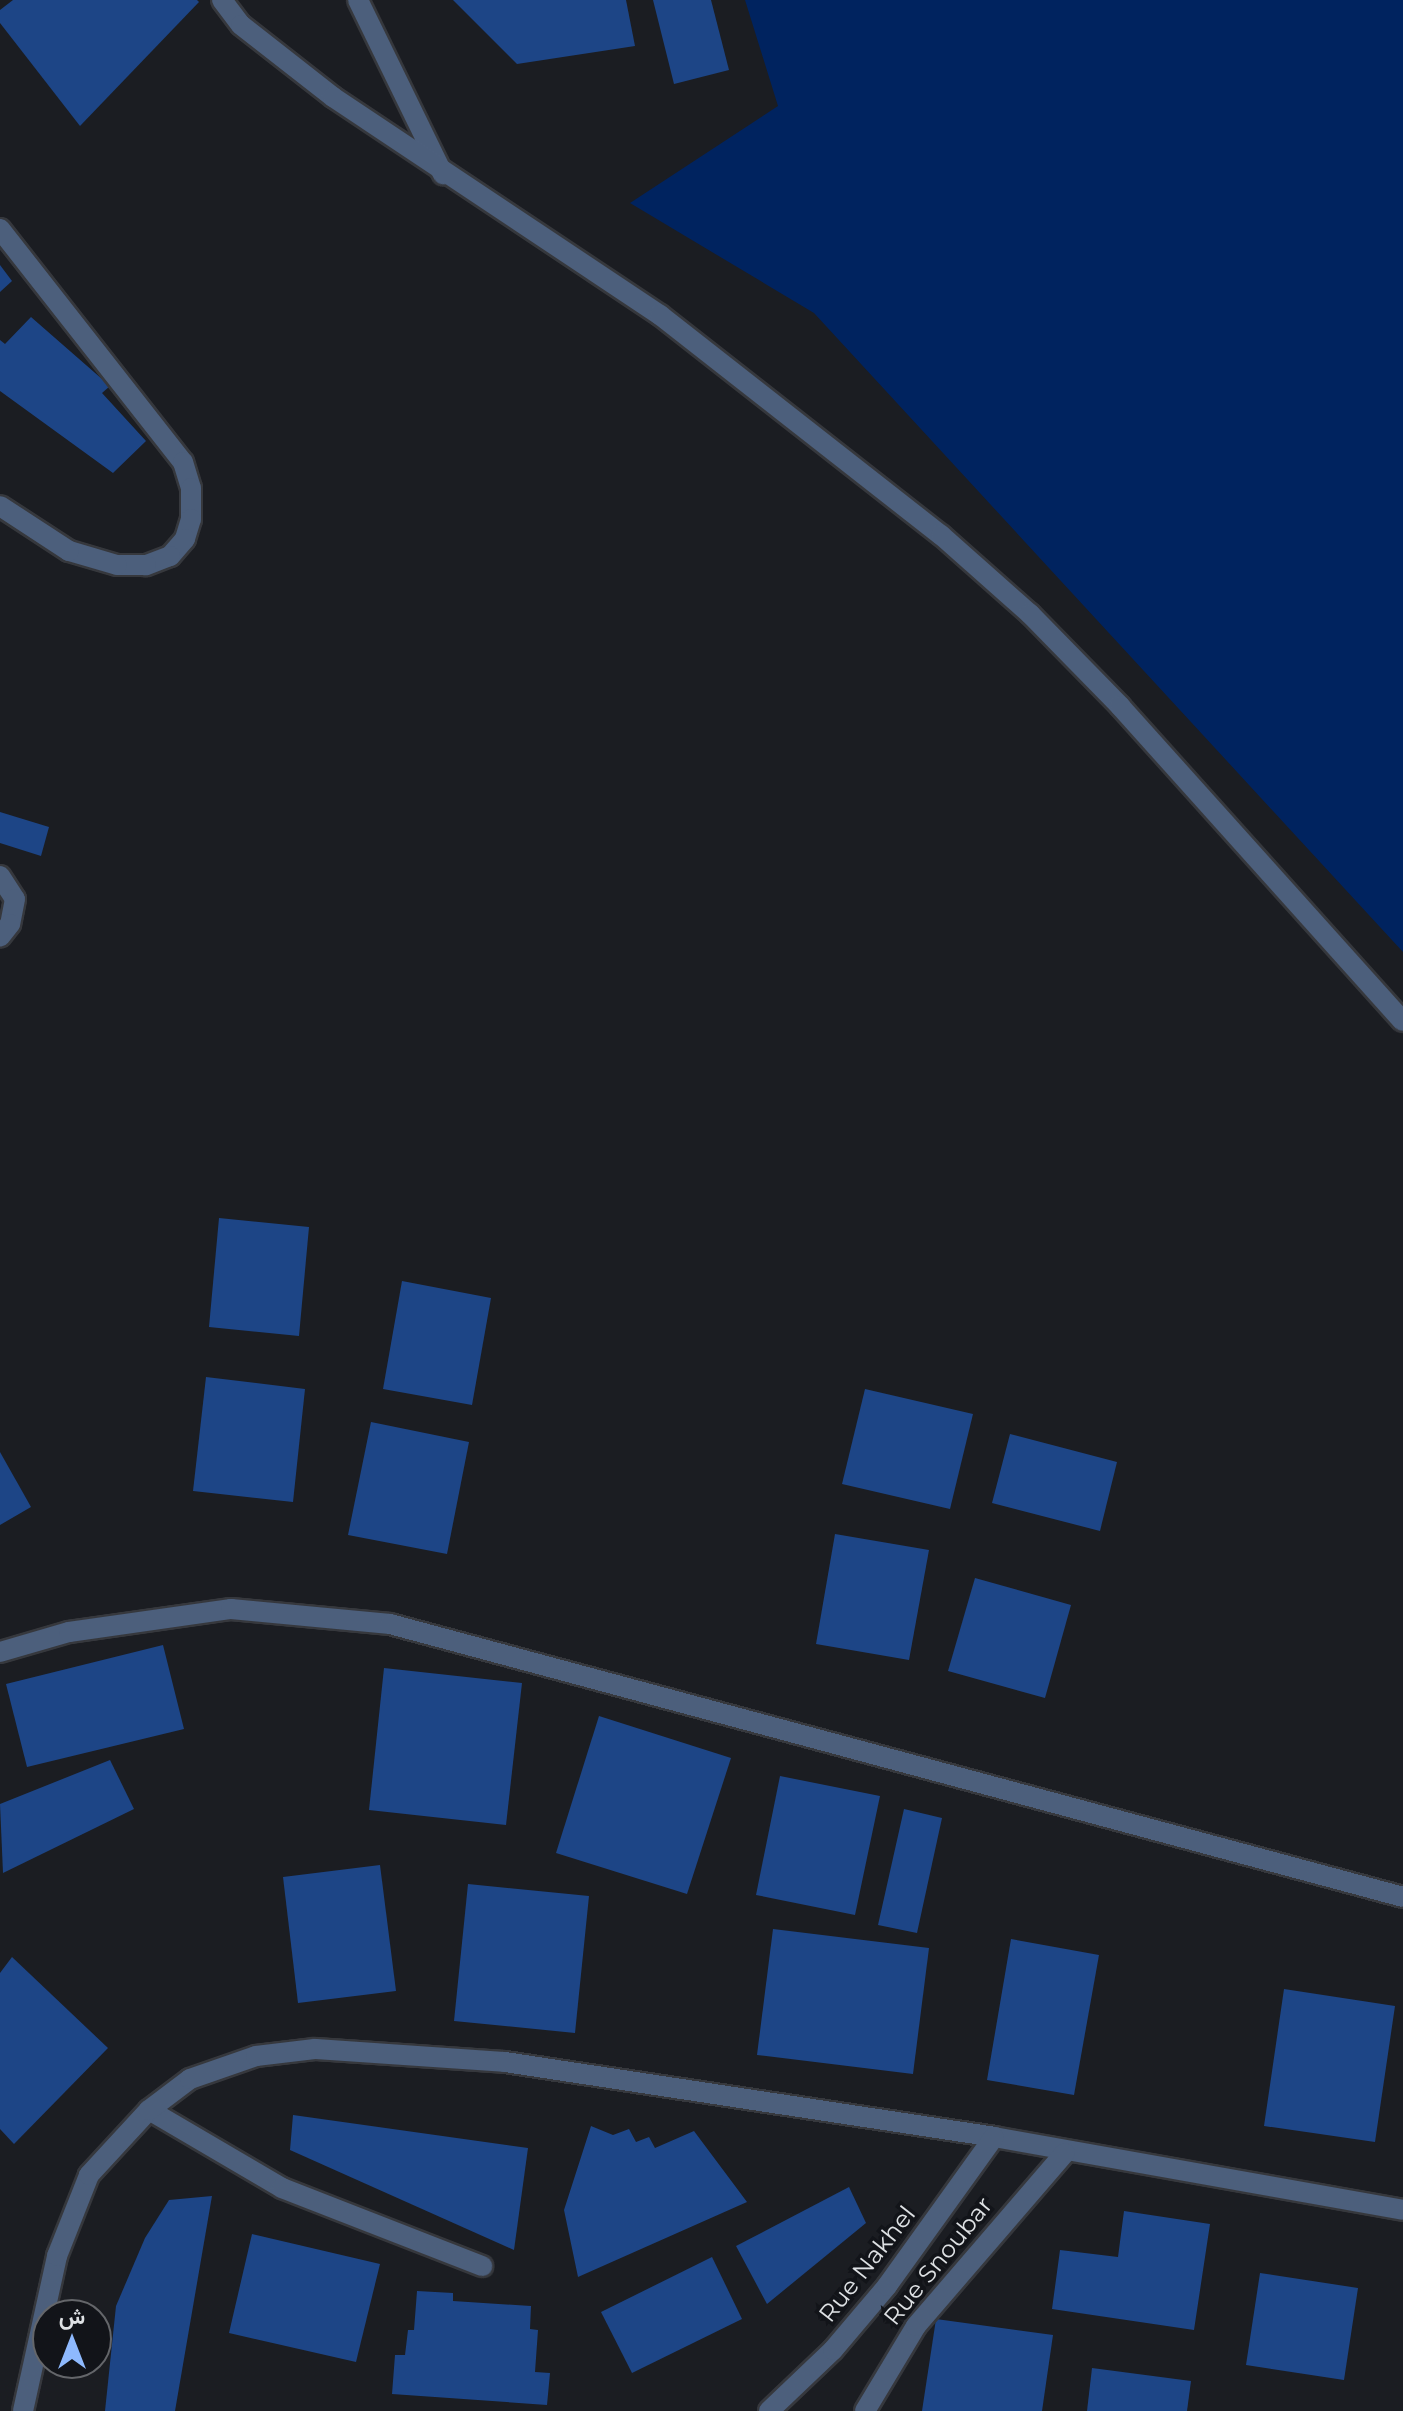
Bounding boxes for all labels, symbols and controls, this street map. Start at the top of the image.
street label: Rue Snoubar [878,2191,998,2331]
street label: Rue Nakhel [813,2200,921,2328]
north arrow [32,2299,112,2379]
text: ش [59,2303,85,2330]

